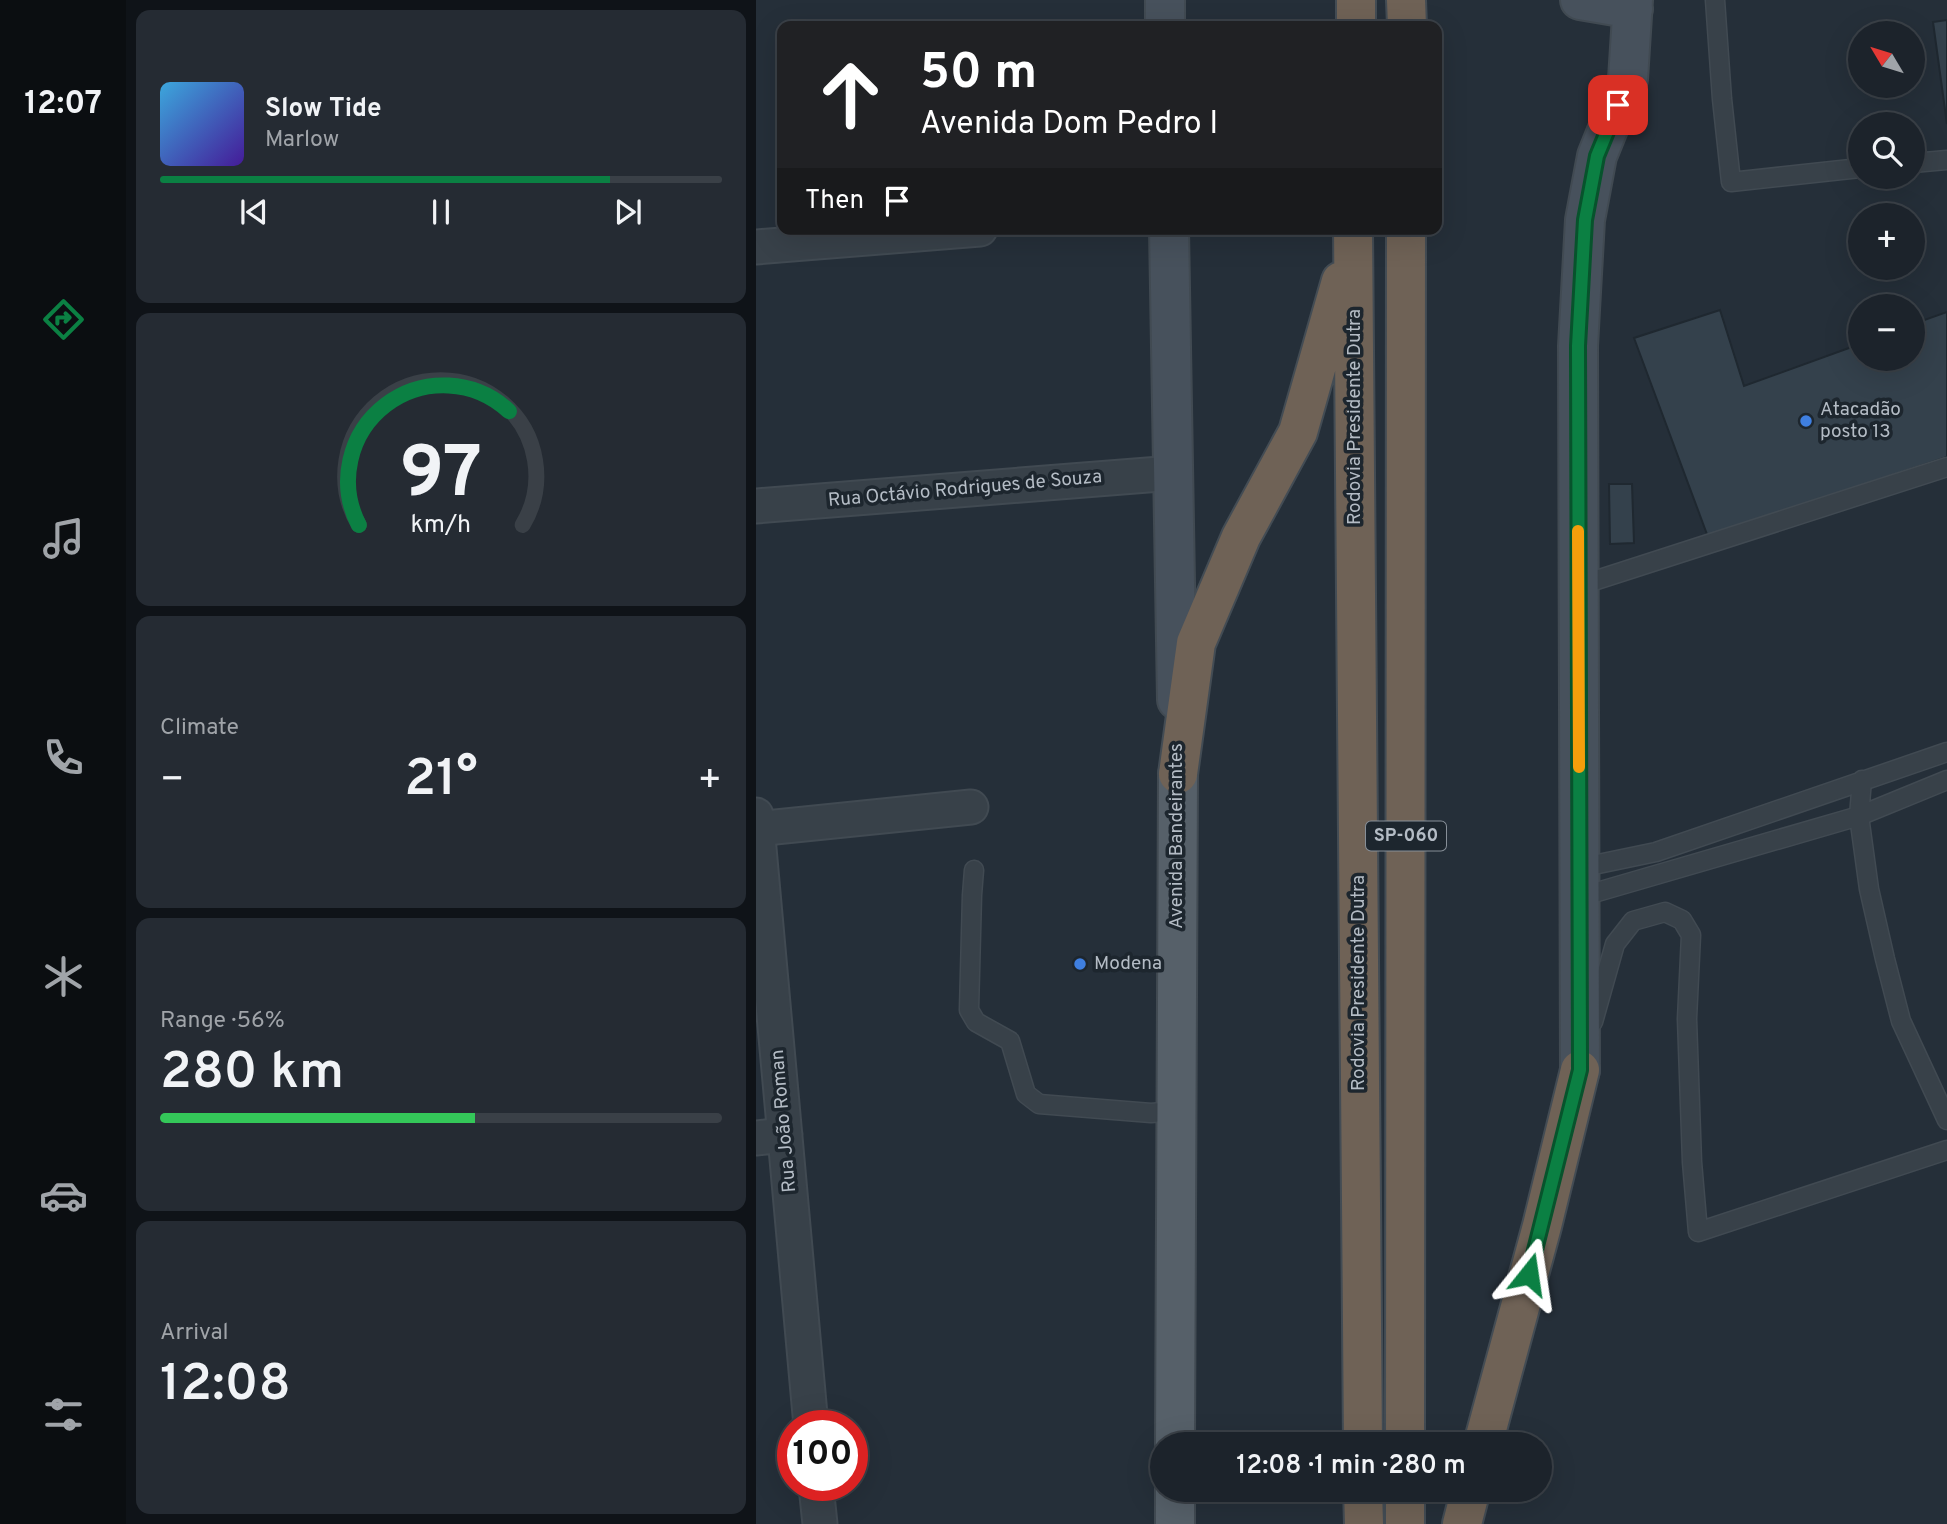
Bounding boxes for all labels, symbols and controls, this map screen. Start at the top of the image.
north arrow [1848,21,1925,98]
map controls [1848,21,1925,371]
text: 50 m [920,44,1037,106]
icon: ahead [805,49,896,140]
pin [1588,75,1648,135]
text: 12:07 [24,85,102,125]
icon: arrive [1599,86,1637,124]
text: Slow Tide [265,93,382,126]
text: Avenida Dom Pedro I [920,105,1218,145]
button: search [1848,112,1925,189]
text: Marlow [265,126,339,155]
icon: arrive [878,182,916,220]
text: Then [805,185,864,218]
icon: previous [235,193,273,231]
icon: pause [422,193,460,231]
icon: next [609,193,647,231]
button: + [1848,203,1925,280]
button: − [1848,294,1925,371]
icon: directions [39,295,88,344]
street label: Rodovia Presidente Dutra [1343,309,1367,525]
place label: Atacadão posto 13 [1820,398,1901,444]
marker: Atacadão posto 13 [1798,413,1814,429]
text: 97 [400,432,482,524]
street label: Rua Octávio Rodrigues de Souza [827,465,1103,513]
text: km/h [411,510,471,542]
icon: music [39,514,88,563]
text: Climate [160,714,239,743]
icon: phone [39,733,88,782]
street label: Avenida Bandeirantes [1165,743,1189,929]
text: 21° [404,748,478,814]
text: − [160,757,185,806]
text: + [697,757,722,806]
road number: SP-060 [1366,822,1446,850]
street label: Rodovia Presidente Dutra [1347,875,1371,1091]
icon: climate [39,952,88,1001]
place label: Modena [1094,952,1162,976]
marker: Modena [1072,956,1088,972]
text: Range · 56% [160,1007,285,1036]
text: 280 km [160,1041,344,1107]
street label: Rua João Roman [766,1048,802,1194]
icon: car [39,1171,88,1220]
position arrow [1492,1237,1566,1311]
text: Arrival [160,1319,229,1348]
text: 12:08 [160,1353,291,1419]
icon: filters [39,1390,88,1439]
speed limit sign: 100 [777,1410,868,1501]
text: 12:08 · 1 min · 280 m [1236,1450,1466,1483]

